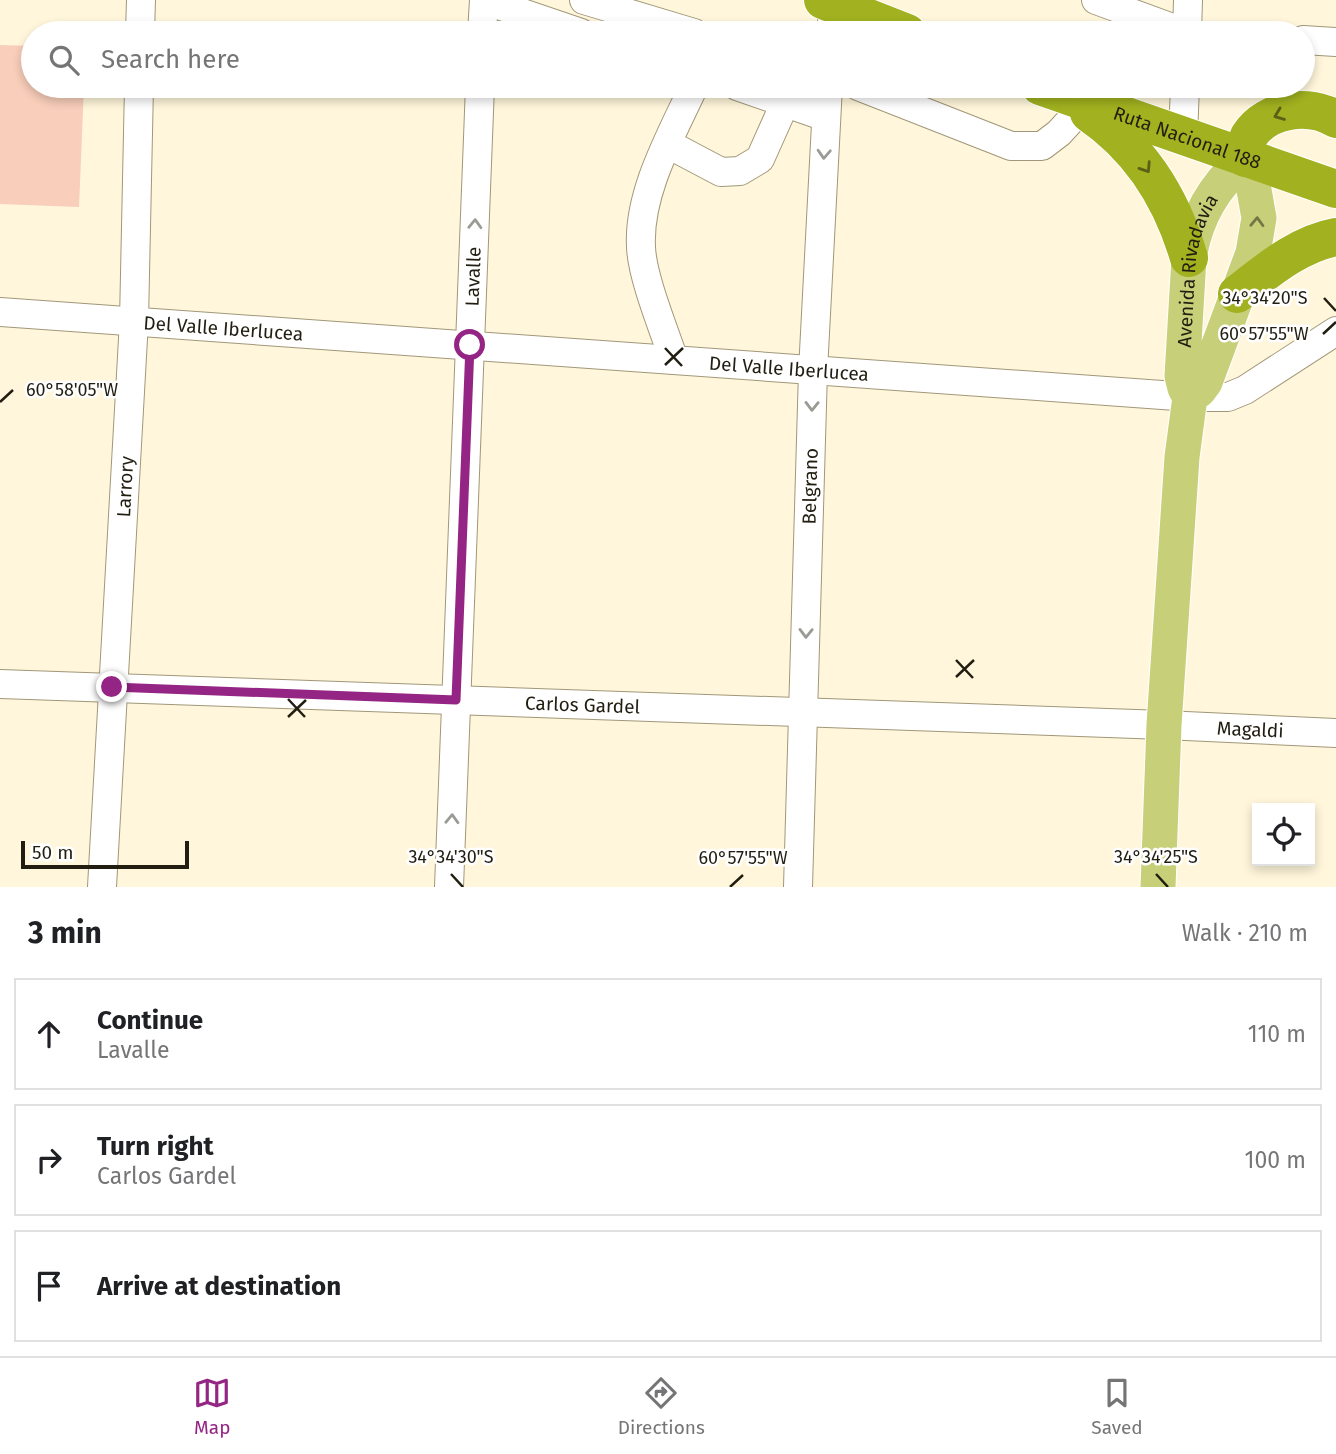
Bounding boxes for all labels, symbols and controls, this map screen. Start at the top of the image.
search box [21,21,1315,98]
icon: search [45,41,83,79]
text: Search here [101,44,240,75]
street label: Ruta Nacional 188 [1110,101,1264,174]
one-way arrow [1273,106,1285,120]
one-way arrow [816,149,831,160]
one-way arrow [1138,160,1151,173]
street label: Avenida Rivadavia [1173,190,1223,348]
one-way arrow [1249,216,1264,227]
one-way arrow [467,218,482,229]
street label: Lavalle [460,246,486,307]
text: 34°34'20"S [1222,287,1308,309]
street label: Del Valle Iberlucea [143,311,304,346]
text: 60°57'55"W [1219,323,1309,345]
route start [454,329,485,360]
street label: Del Valle Iberlucea [708,352,870,386]
text: 60°58'05"W [26,379,118,401]
one-way arrow [804,400,819,411]
street label: Belgrano [798,448,823,525]
street label: Larrory [112,455,138,518]
one-way arrow [799,628,814,639]
route end [96,671,127,702]
street label: Carlos Gardel [525,692,641,719]
street label: Magaldi [1216,716,1284,743]
map controls [1252,803,1315,866]
button: locate [1252,803,1315,866]
one-way arrow [444,813,459,824]
scale bar [21,838,189,870]
text: 50 m [32,841,73,864]
text: 34°34'30"S [408,846,494,868]
text: 34°34'25"S [1114,846,1198,868]
text: 60°57'55"W [698,847,788,869]
text: 3 min [28,915,102,951]
text: Walk · 210 m [1182,919,1308,947]
text: Continue [97,1005,203,1036]
icon: ahead [30,1015,68,1053]
text: 110 m [1248,1020,1306,1048]
text: Lavalle [97,1036,170,1064]
text: Turn right [97,1131,214,1162]
icon: right [30,1141,68,1179]
text: 100 m [1245,1146,1306,1174]
text: Carlos Gardel [97,1162,236,1190]
icon: arrive [30,1267,68,1305]
text: Arrive at destination [97,1271,341,1302]
tab: Map [193,1374,231,1439]
tab: Directions [618,1374,705,1439]
tab: Saved [1091,1374,1143,1439]

